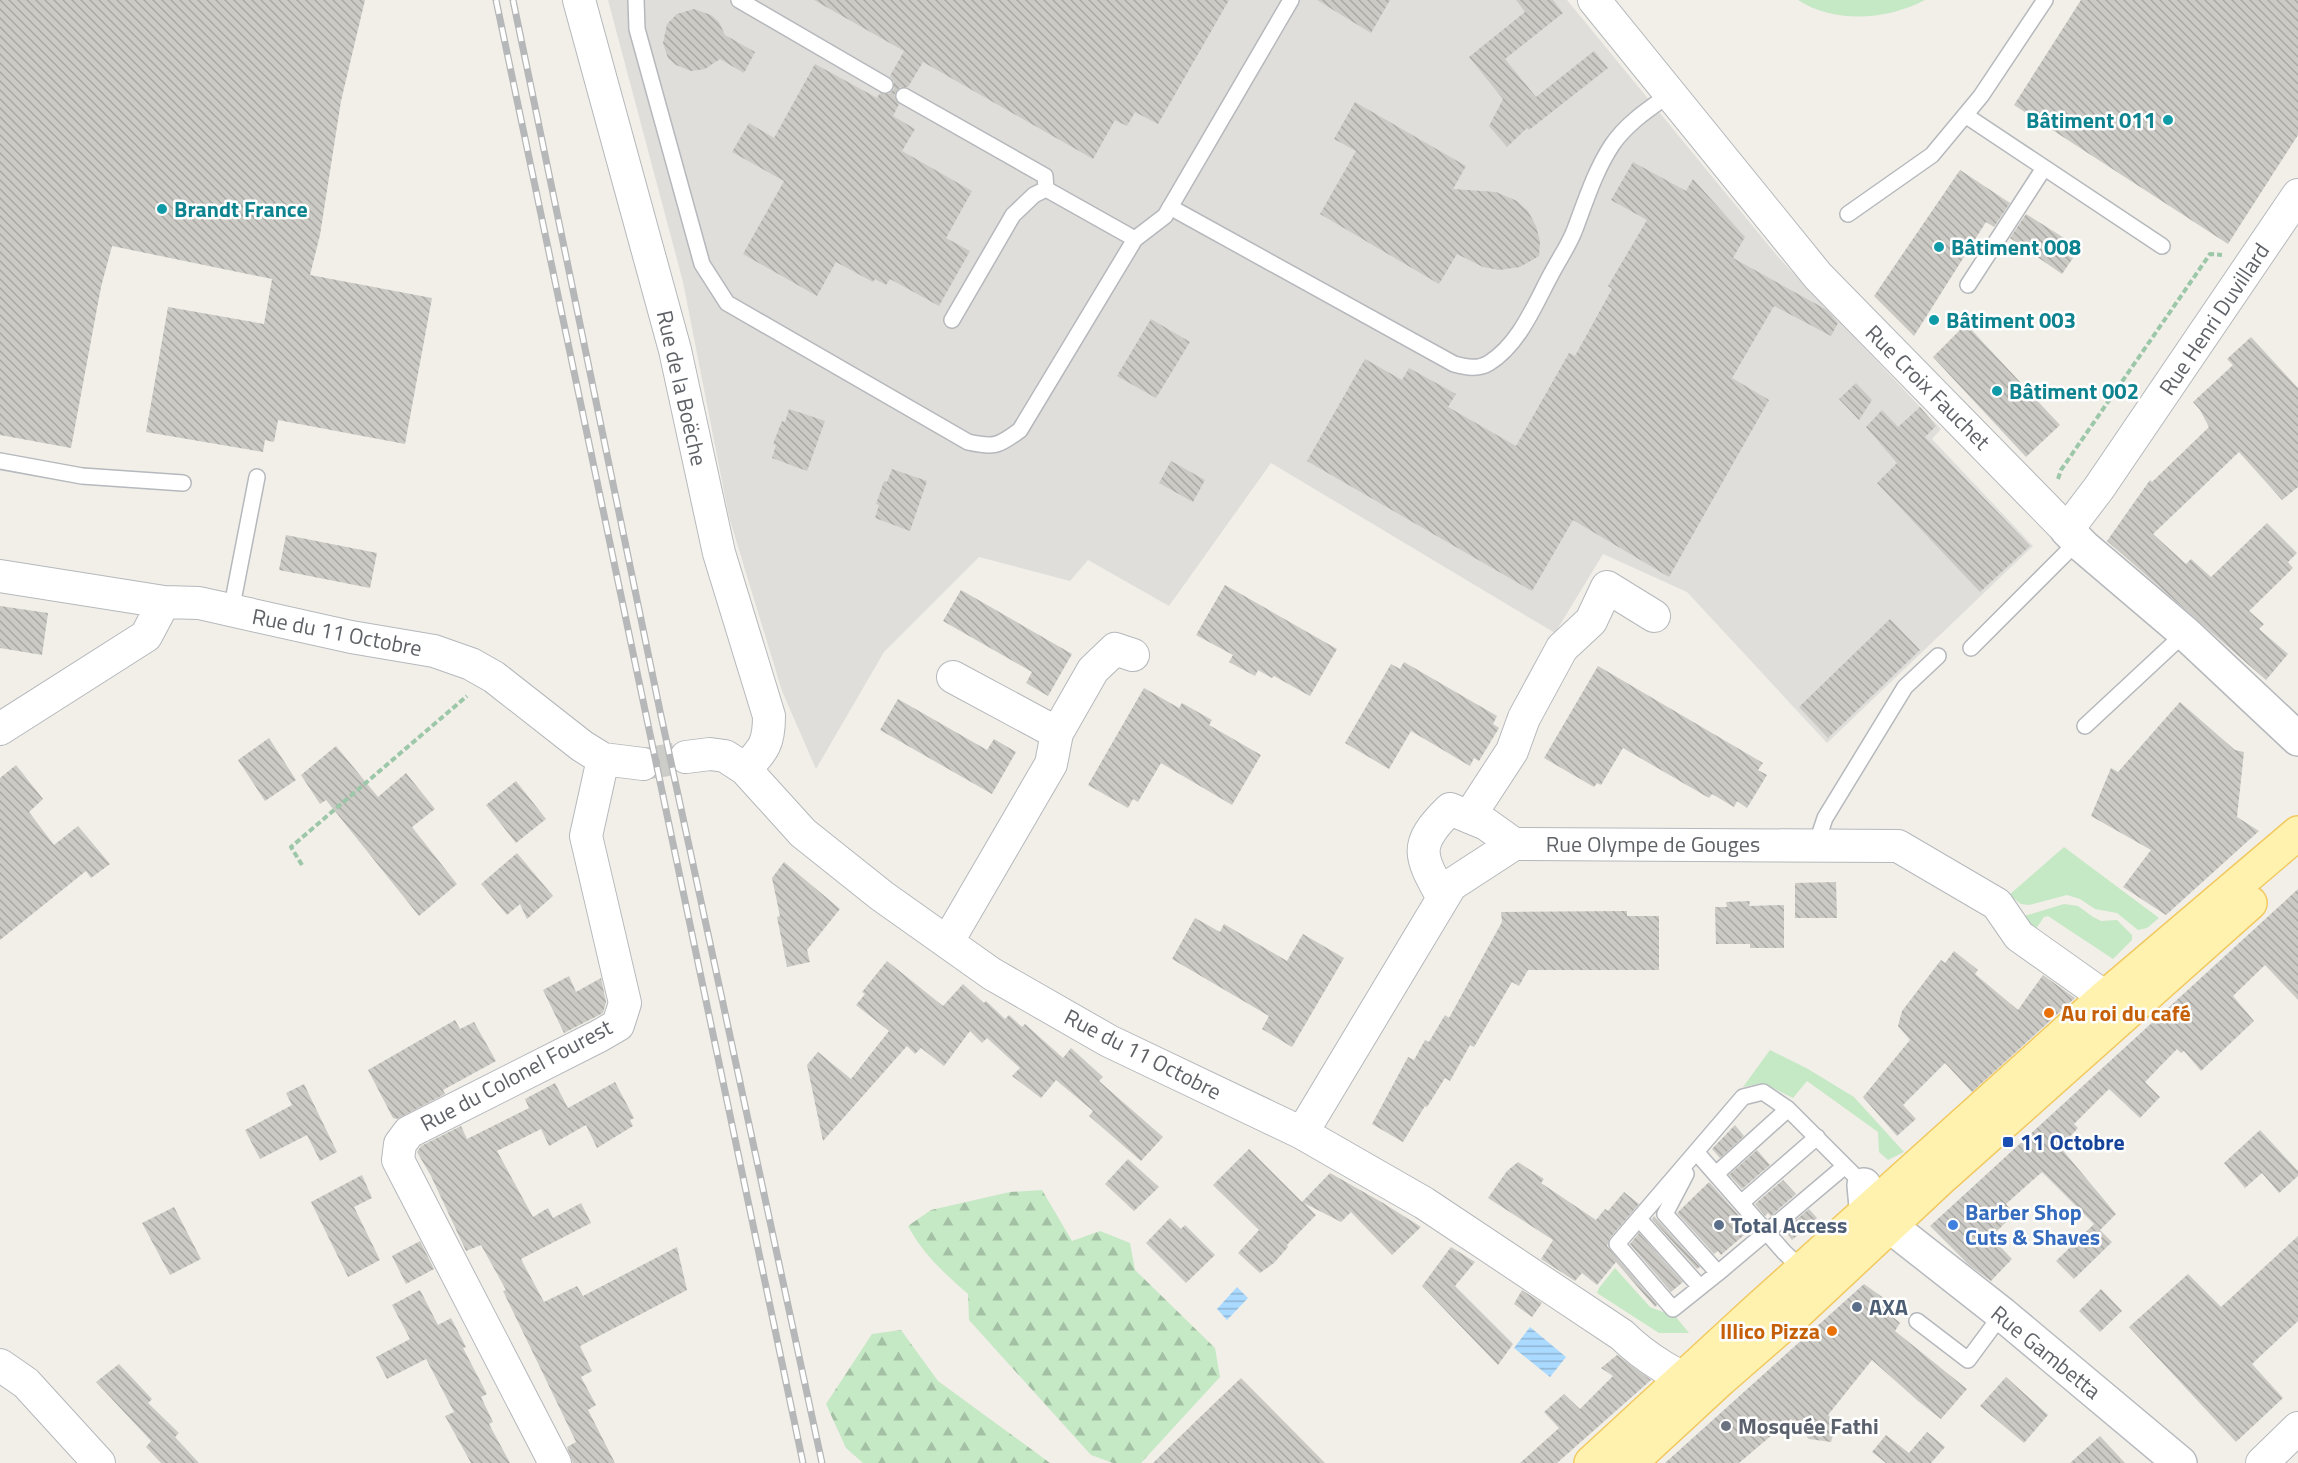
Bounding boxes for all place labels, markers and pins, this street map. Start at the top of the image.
place label: Bâtiment 011 [2026,103,2156,137]
marker: Bâtiment 011 [2161,113,2175,127]
place label: Brandt France [174,192,308,226]
marker: Brandt France [155,202,169,216]
place label: Bâtiment 008 [1951,230,2081,264]
marker: Bâtiment 008 [1932,240,1946,254]
place label: Bâtiment 003 [1946,303,2076,337]
marker: Bâtiment 003 [1927,313,1941,327]
place label: Bâtiment 002 [2009,374,2139,408]
marker: Bâtiment 002 [1990,384,2004,398]
place label: Au roi du café [2061,996,2191,1030]
marker: Au roi du café [2042,1006,2056,1020]
place label: 11 Octobre [2020,1125,2125,1159]
marker: 11 Octobre [2001,1135,2015,1149]
place label: Barber Shop Cuts & Shaves [1965,1195,2100,1254]
place label: Total Access [1731,1208,1847,1242]
marker: Total Access [1712,1218,1726,1232]
marker: Barber Shop Cuts & Shaves [1946,1218,1960,1232]
place label: AXA [1869,1290,1908,1324]
marker: AXA [1850,1300,1864,1314]
place label: Illico Pizza [1720,1314,1820,1348]
marker: Illico Pizza [1825,1324,1839,1338]
place label: Mosquée Fathi [1738,1409,1879,1443]
marker: Mosquée Fathi [1719,1419,1733,1433]

